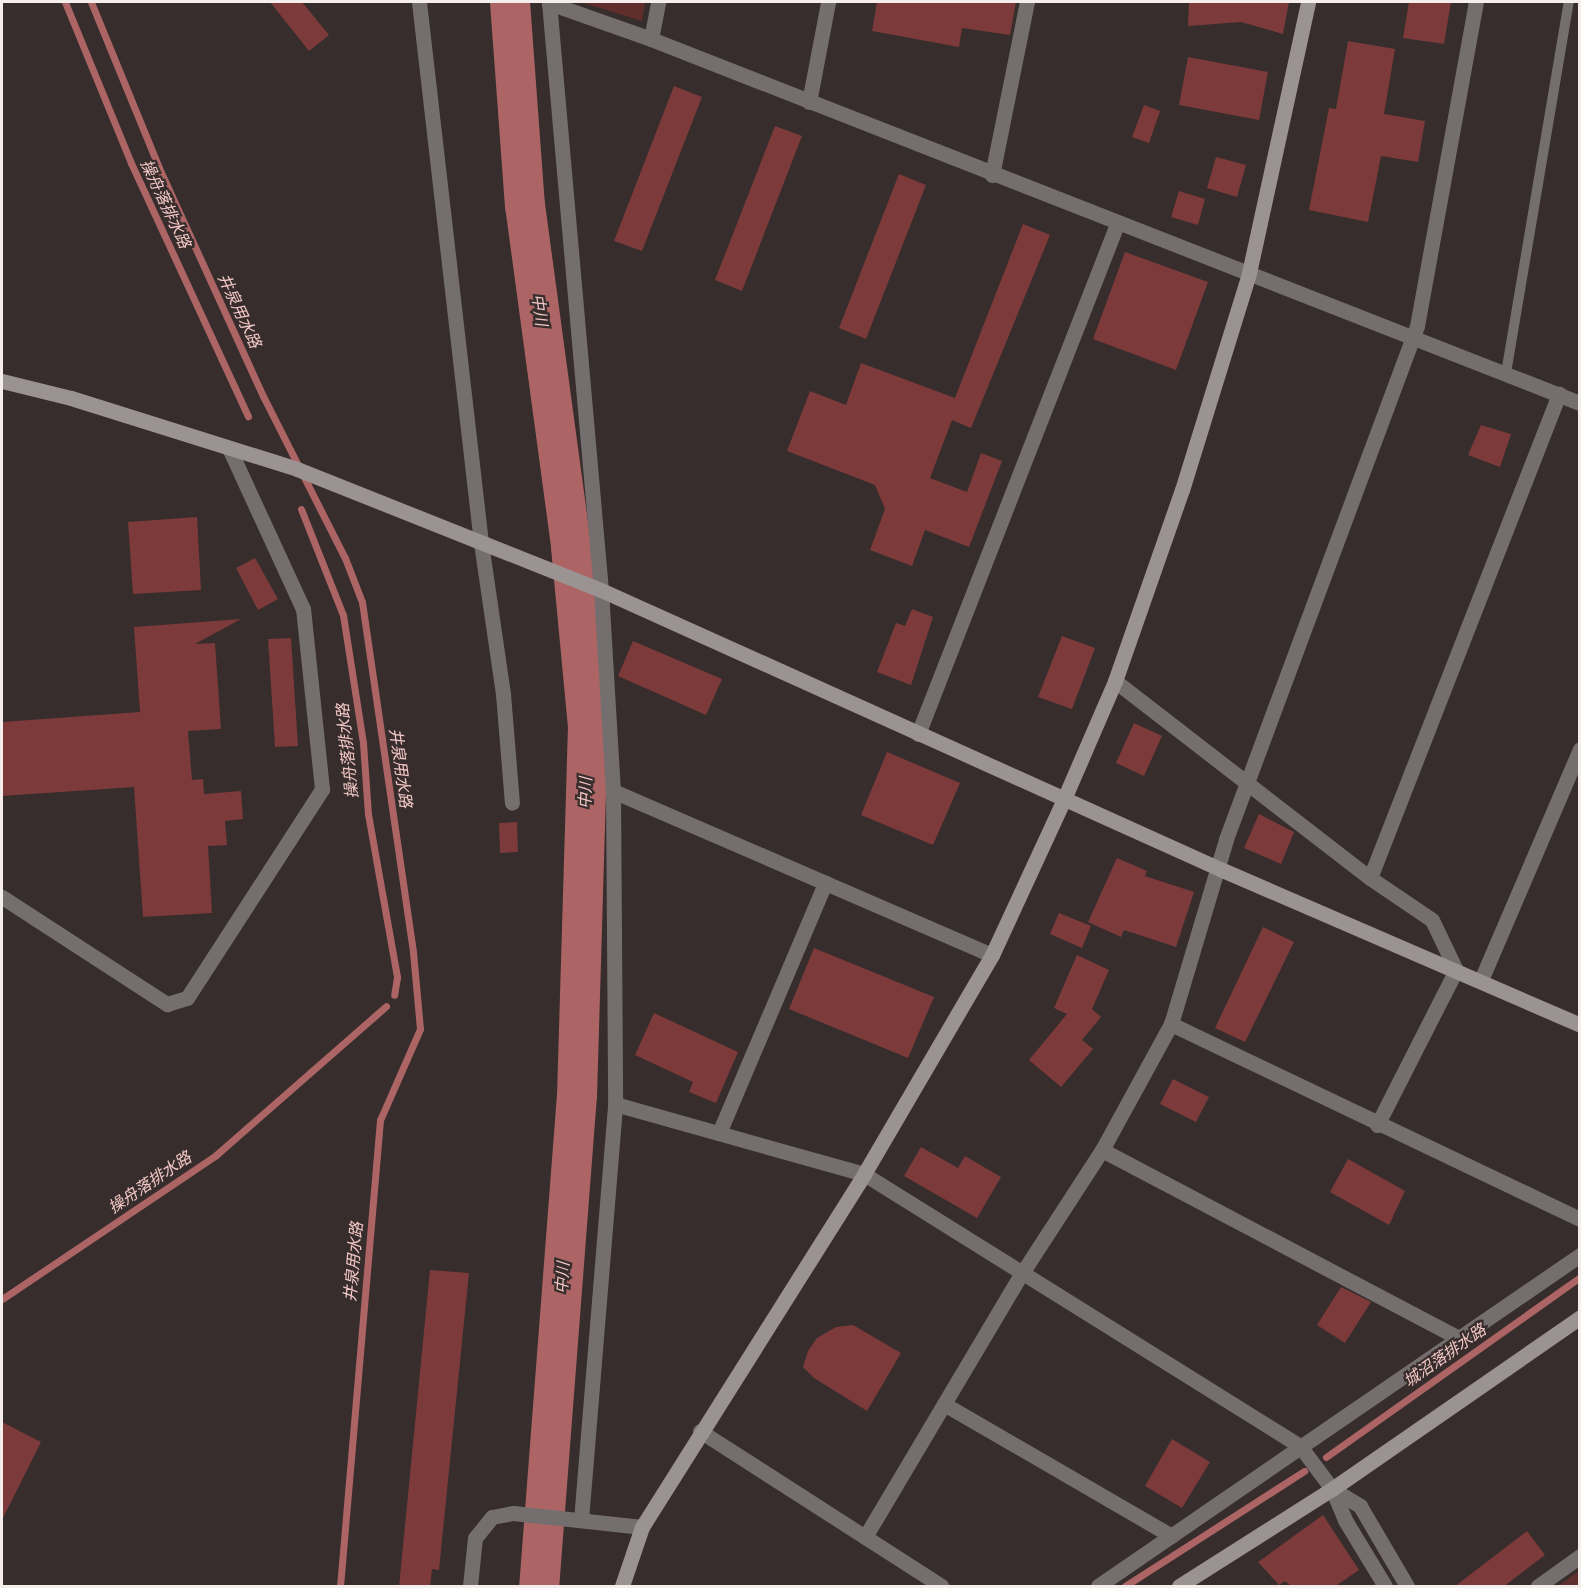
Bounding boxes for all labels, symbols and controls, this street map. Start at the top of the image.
water label: 操舟落排水路 [136,156,194,252]
water label: 井泉用水路 [213,271,265,351]
water label: 中川 [527,293,551,327]
water label: 操舟落排水路 [333,702,363,800]
water label: 井泉用水路 [385,727,415,809]
water label: 中川 [576,777,596,809]
water label: 操舟落排水路 [105,1148,195,1218]
water label: 井泉用水路 [341,1221,367,1303]
water label: 中川 [552,1261,574,1295]
water label: 城沼落排水路 [1400,1321,1490,1391]

